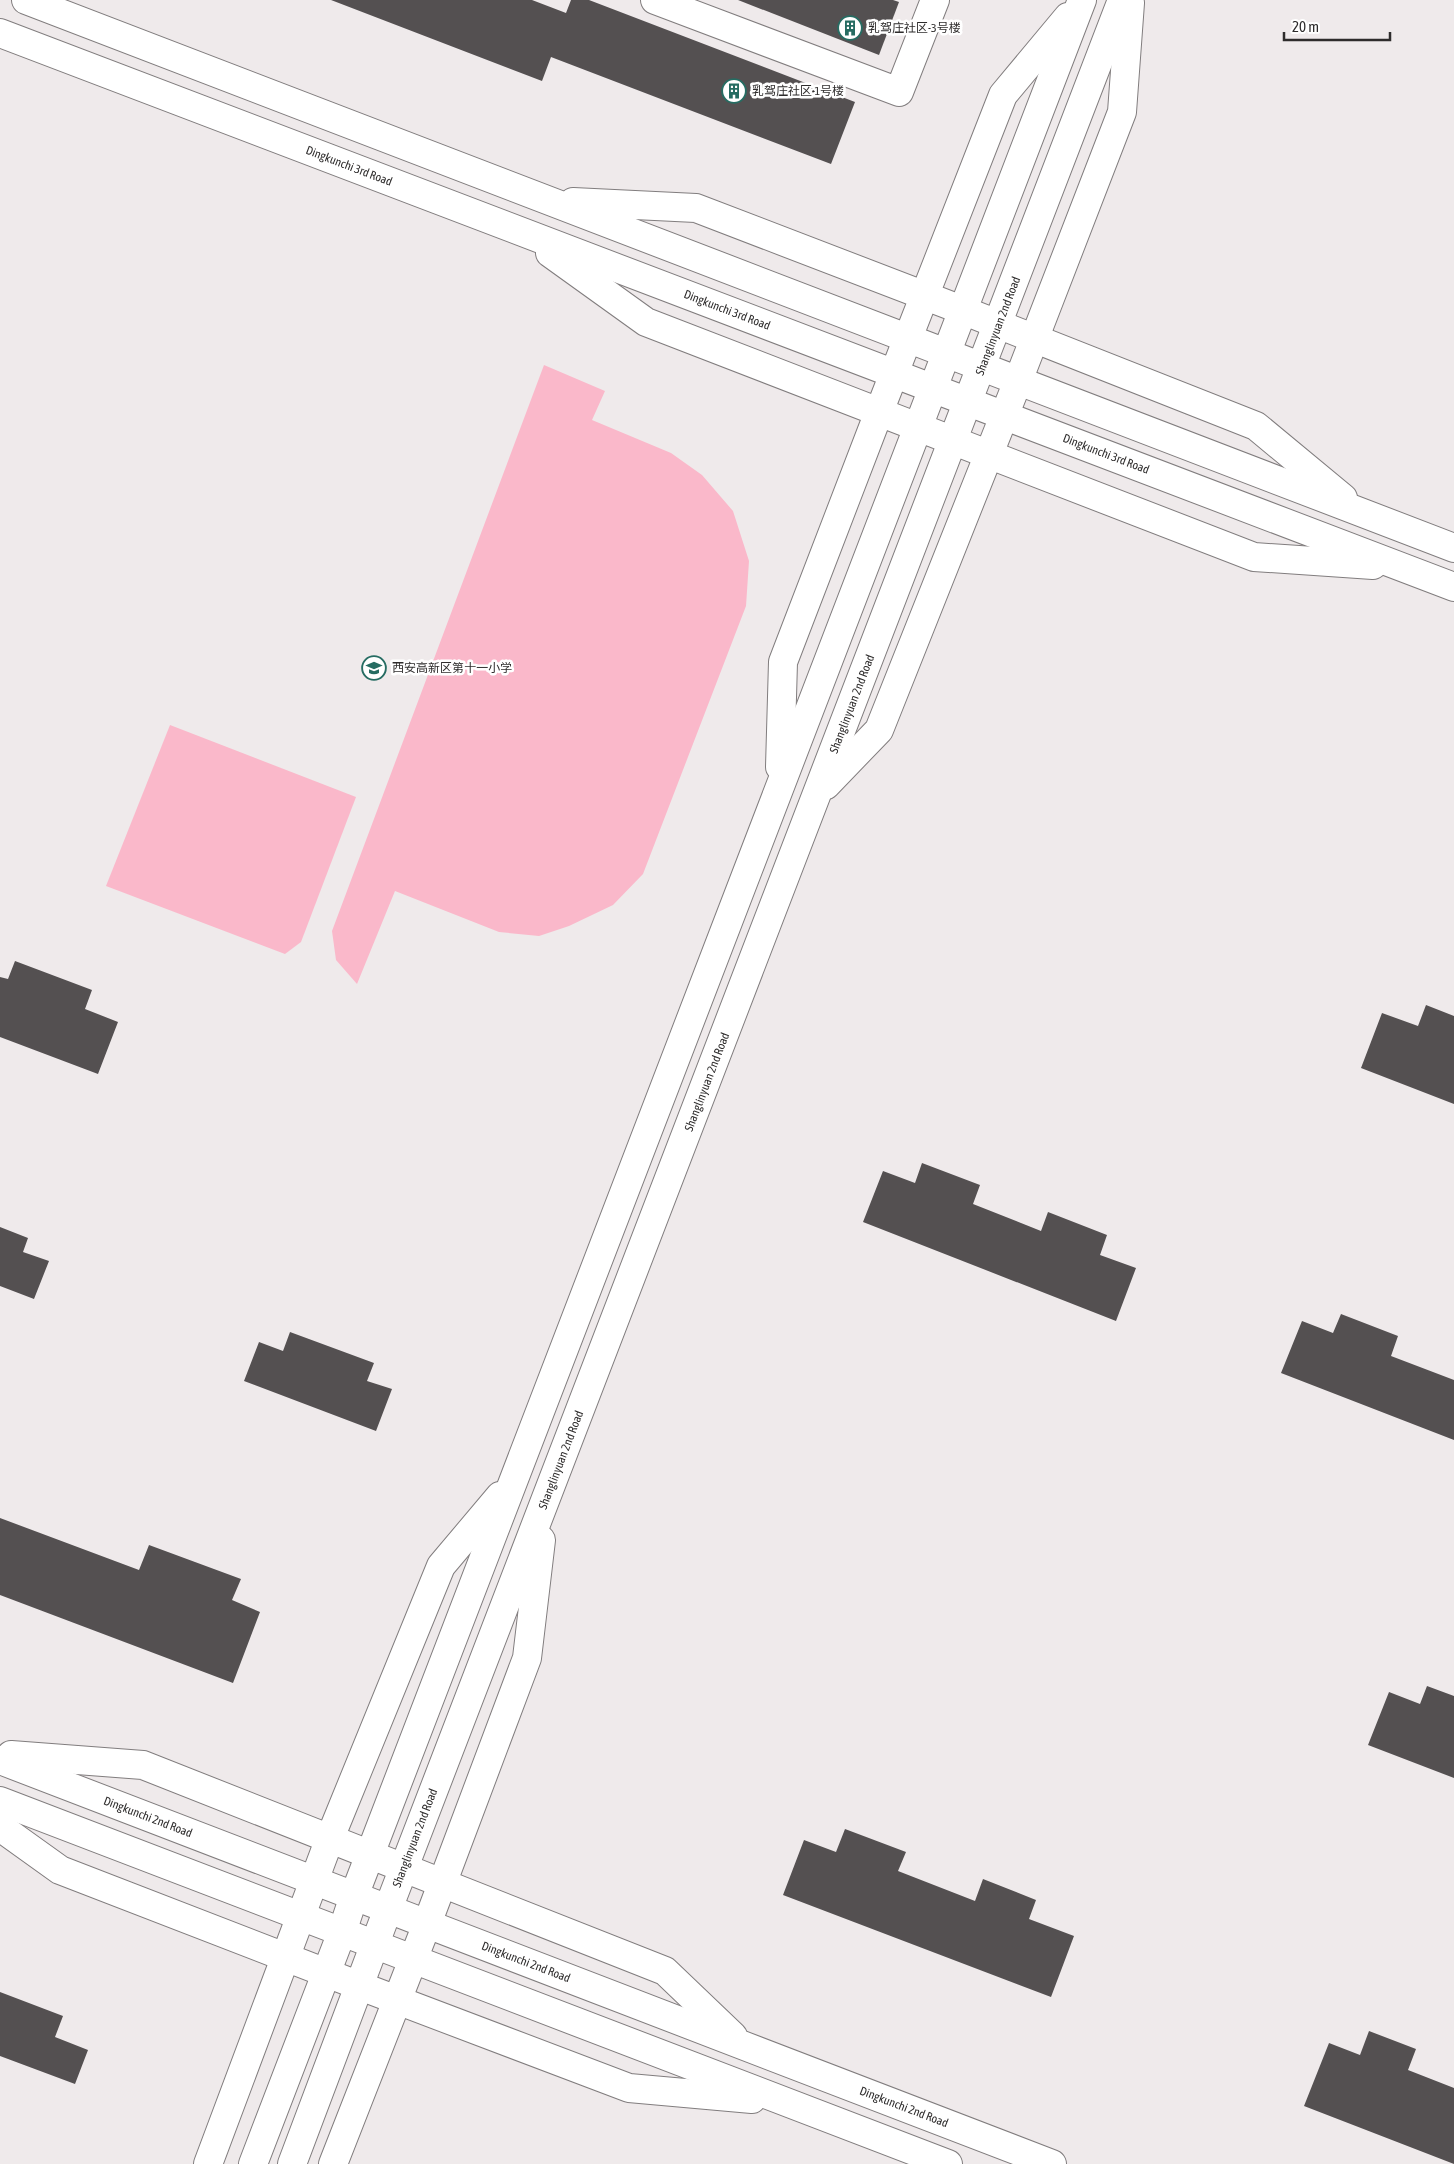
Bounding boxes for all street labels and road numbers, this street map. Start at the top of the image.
street label: Dingkunchi 3rd Road [304,143,394,189]
street label: Shanglinyuan 2nd Road [973,275,1023,377]
street label: Dingkunchi 3rd Road [682,287,772,333]
street label: Dingkunchi 3rd Road [1061,431,1151,477]
street label: Shanglinyuan 2nd Road [827,653,877,755]
street label: Shanglinyuan 2nd Road [682,1031,732,1133]
street label: Shanglinyuan 2nd Road [536,1409,586,1511]
street label: Shanglinyuan 2nd Road [390,1787,440,1889]
street label: Dingkunchi 2nd Road [102,1794,194,1840]
street label: Dingkunchi 2nd Road [480,1939,572,1985]
street label: Dingkunchi 2nd Road [858,2084,950,2130]

